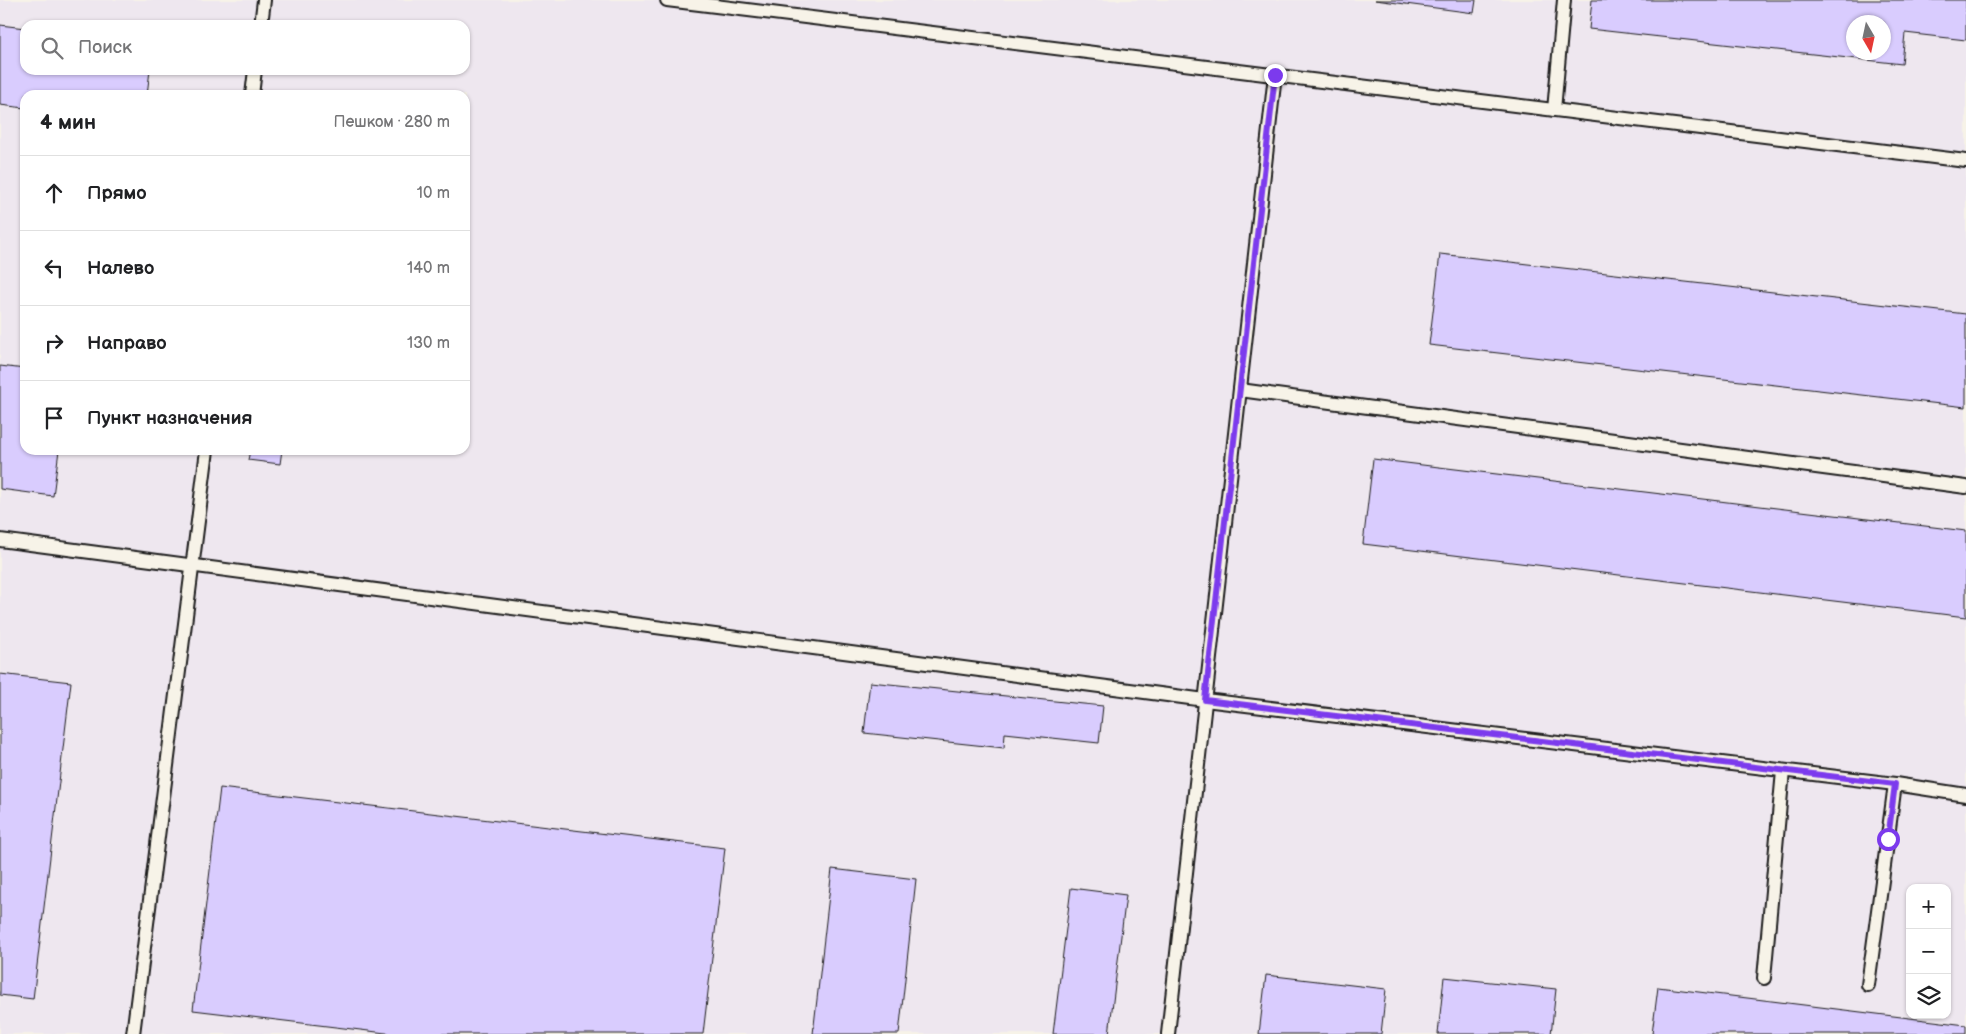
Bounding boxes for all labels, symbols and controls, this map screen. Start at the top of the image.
north arrow [1846,15,1891,60]
search box [20,20,470,75]
icon: search [38,34,66,62]
text: Поиск [78,36,132,59]
route end [1264,64,1287,87]
text: 4 мин [40,110,96,135]
text: Пешком · 280 m [333,113,450,132]
icon: ahead [40,179,68,207]
text: Прямо [87,182,147,205]
text: 10 m [417,184,450,203]
icon: left [40,254,68,282]
text: Налево [87,257,154,280]
text: 140 m [407,259,450,278]
icon: right [40,329,68,357]
text: Направо [87,332,167,355]
text: 130 m [407,334,450,353]
icon: arrive [40,404,68,432]
text: Пункт назначения [87,407,252,430]
route start [1877,828,1900,851]
map controls [1906,884,1951,1019]
button: + [1906,884,1951,929]
button: − [1906,929,1951,974]
button: layers [1906,974,1951,1019]

